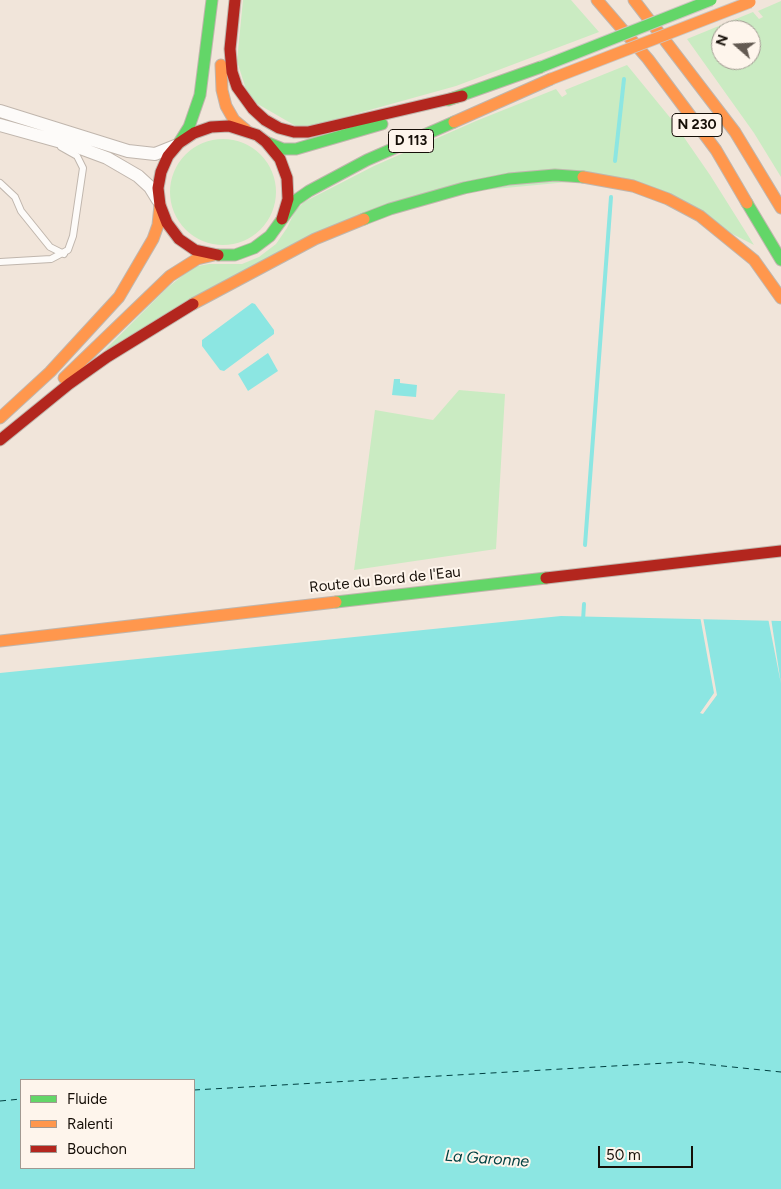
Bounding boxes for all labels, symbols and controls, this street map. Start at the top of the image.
north arrow [711,20,761,70]
text: N [712,32,732,48]
road number: N 230 [672,114,722,136]
road number: D 113 [388,130,434,152]
street label: Route du Bord de l'Eau [308,563,462,597]
legend [20,1079,195,1169]
text: Fluide [67,1090,107,1108]
text: Ralenti [67,1115,113,1133]
scale bar [601,1136,696,1168]
text: Bouchon [67,1140,127,1158]
water label: La Garonne [444,1146,530,1172]
text: 50 m [606,1146,641,1164]

